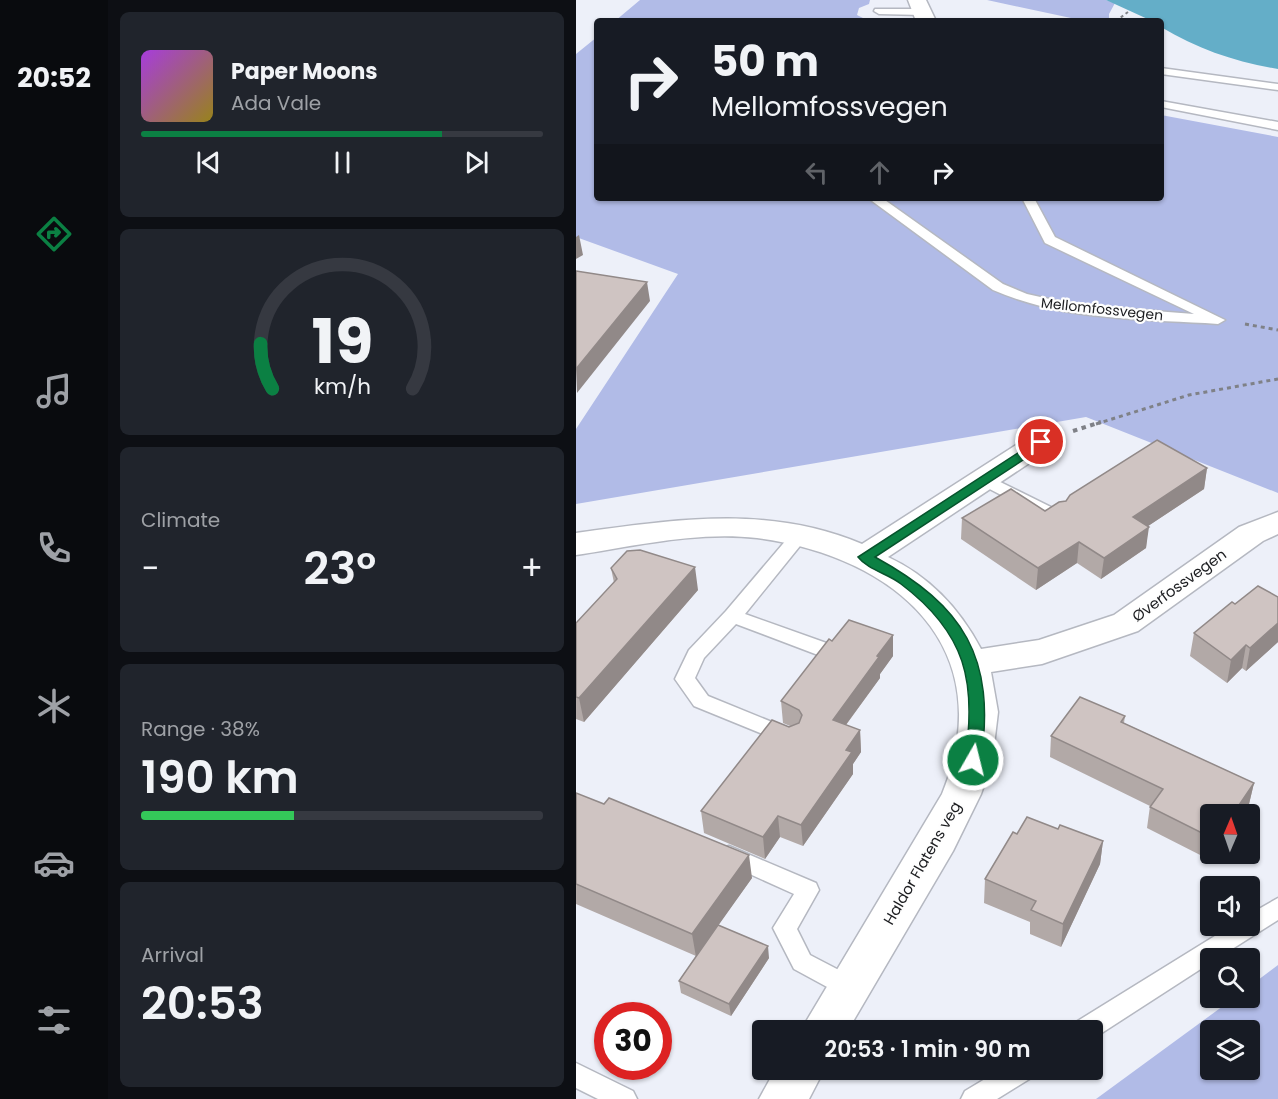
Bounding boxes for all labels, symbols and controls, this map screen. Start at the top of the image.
text: 50 m [711,32,819,91]
icon: right [612,42,690,120]
text: Paper Moons [231,56,378,87]
text: 20:52 [17,59,91,96]
text: Mellomfossvegen [711,88,948,125]
text: Ada Vale [231,89,321,117]
icon: previous [192,146,225,179]
icon: pause [326,146,359,179]
icon: next [460,146,493,179]
icon: left [800,156,833,189]
icon: ahead [863,156,896,189]
icon: right [926,156,959,189]
icon: directions [33,213,75,255]
street label: Mellomfossvegen [1040,293,1164,325]
text: 19 [311,297,373,385]
icon: music [33,370,75,412]
text: km/h [313,372,371,403]
pin [1015,416,1066,467]
icon: arrive [1024,425,1057,458]
text: Climate [141,506,220,534]
icon: phone [33,527,75,569]
text: 23° [303,537,376,600]
street label: Øverfossvegen [1127,544,1231,626]
text: − [141,545,159,592]
text: + [520,545,543,592]
icon: climate [33,685,75,727]
text: Range · 38% [141,715,260,743]
position arrow [941,728,1005,792]
text: 190 km [141,746,299,809]
street label: Haldor Flatens veg [878,798,966,928]
north arrow [1200,804,1260,864]
map controls [1200,804,1260,1080]
icon: car [33,842,75,884]
button: sound [1200,876,1260,936]
text: Arrival [141,941,204,969]
button: search [1200,948,1260,1008]
text: 20:53 [141,972,264,1035]
icon: filters [33,999,75,1041]
speed limit sign: 30 [594,1002,672,1080]
button: layers [1200,1020,1260,1080]
text: 20:53 · 1 min · 90 m [825,1034,1031,1065]

